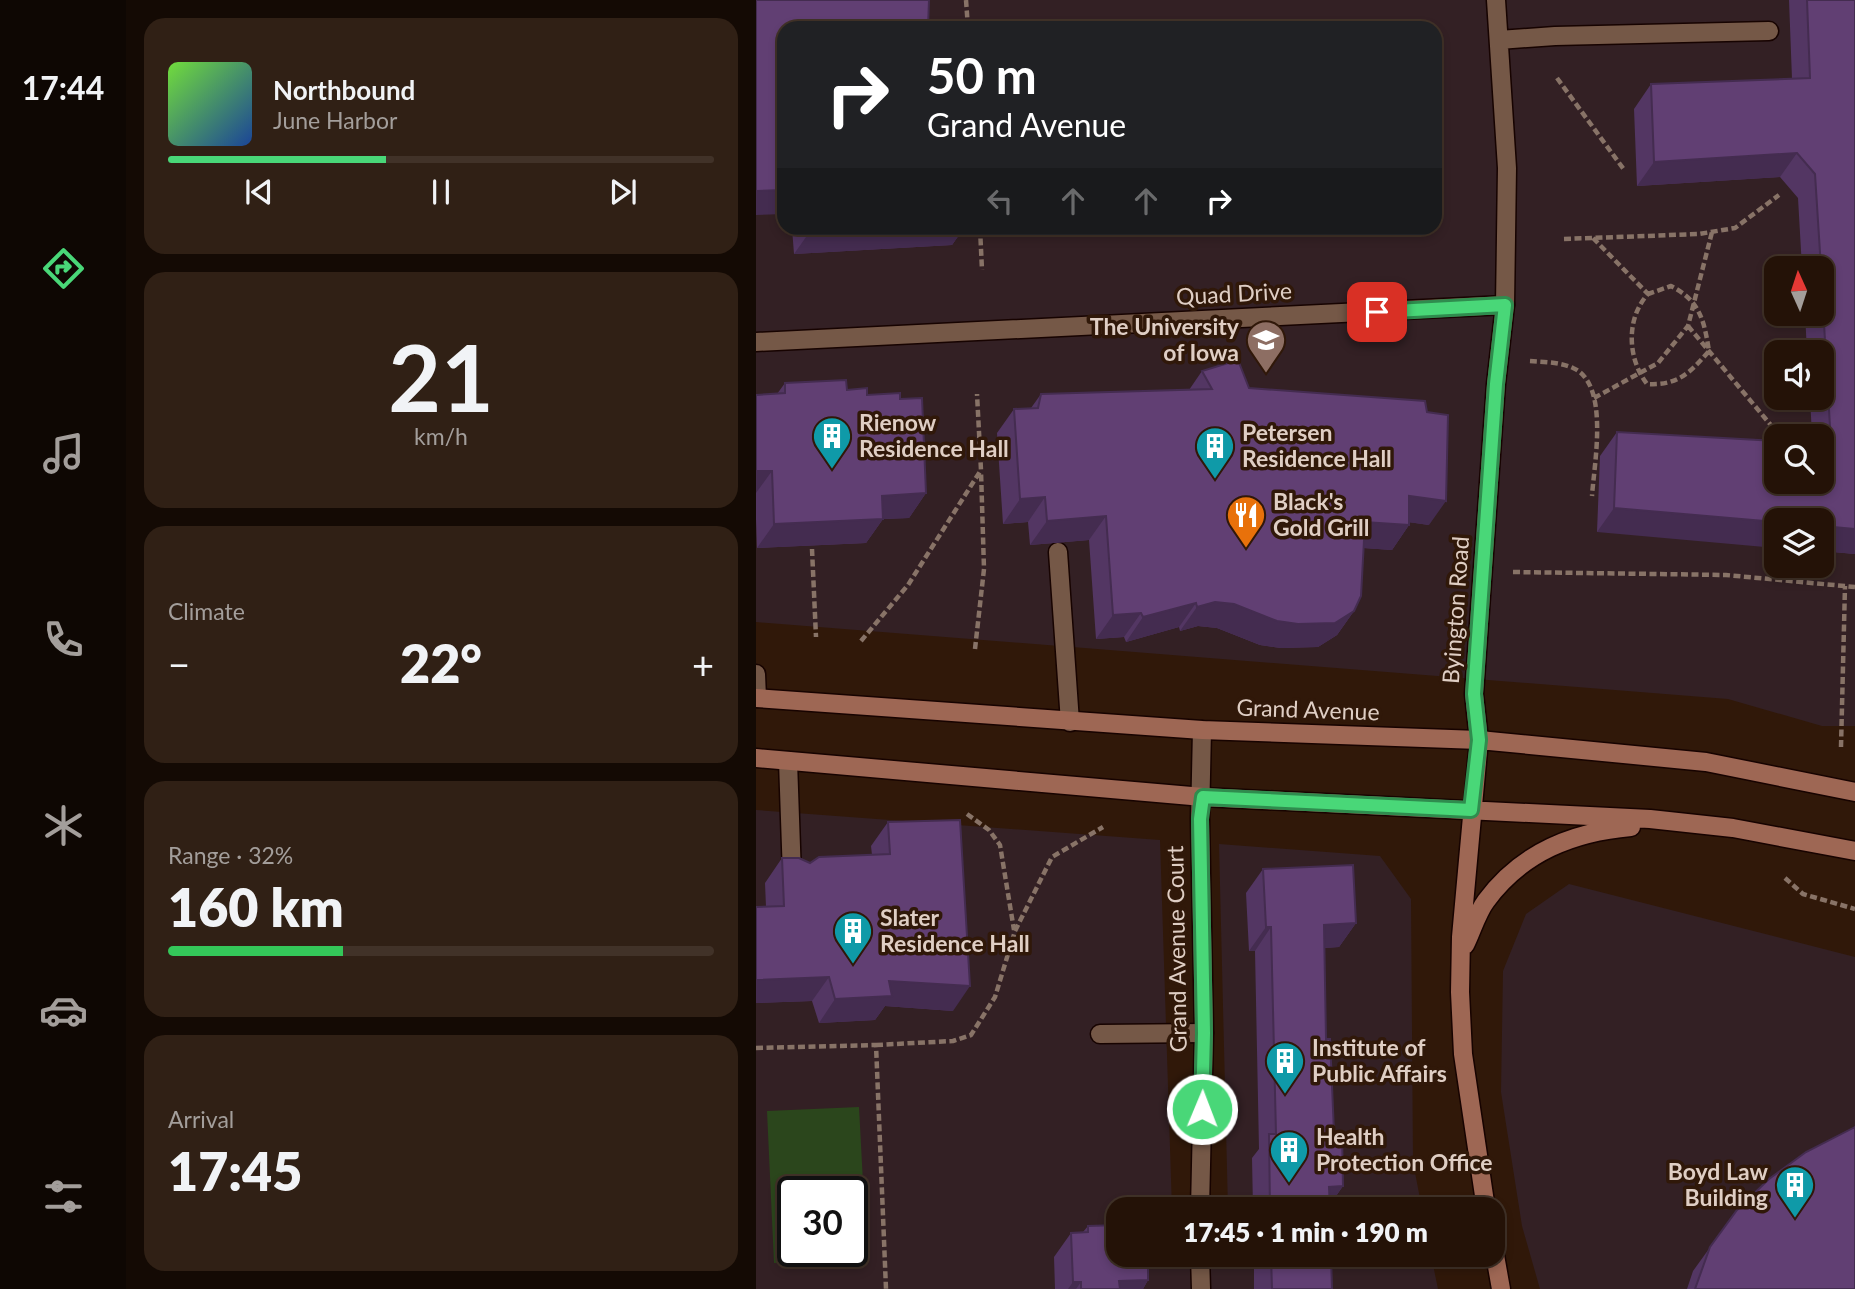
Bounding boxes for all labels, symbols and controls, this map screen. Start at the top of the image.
text: 50 m [927,46,1037,104]
icon: right [812,49,903,140]
text: 17:44 [22,68,104,107]
text: Northbound [273,74,415,106]
text: Grand Avenue [927,105,1126,144]
text: June Harbor [273,106,397,134]
icon: previous [240,173,278,211]
icon: pause [422,173,460,211]
icon: next [604,173,642,211]
icon: left [981,182,1019,220]
icon: ahead [1054,182,1092,220]
icon: ahead [1127,182,1165,220]
icon: right [1200,182,1238,220]
icon: directions [39,244,88,293]
north arrow [1764,256,1834,326]
map controls [1764,256,1834,578]
street label: Quad Drive [1175,276,1293,310]
pin [1347,282,1407,342]
icon: arrive [1358,293,1396,331]
place label: The University of Iowa [1090,312,1240,366]
school or university icon: The University of Iowa [1245,319,1287,374]
text: 21 [388,322,494,431]
button: sound [1764,340,1834,410]
place label: Rienow Residence Hall [859,408,1009,462]
building icon: Rienow Residence Hall [811,415,853,470]
place label: Petersen Residence Hall [1242,418,1392,472]
text: km/h [414,422,468,450]
button: search [1764,424,1834,494]
building icon: Petersen Residence Hall [1194,425,1236,480]
icon: music [39,429,88,478]
place label: Black's Gold Grill [1273,487,1370,541]
restaurant icon: Black's Gold Grill [1225,494,1267,549]
button: layers [1764,508,1834,578]
street label: Byington Road [1436,535,1474,685]
text: Climate [168,597,245,625]
icon: phone [39,615,88,664]
text: 22° [400,632,482,694]
text: − [168,641,190,687]
text: + [692,641,714,687]
street label: Grand Avenue [1236,693,1380,725]
icon: climate [39,801,88,850]
text: Range · 32% [168,841,293,869]
street label: Grand Avenue Court [1160,845,1192,1053]
text: 160 km [168,876,344,938]
place label: Slater Residence Hall [880,903,1030,957]
building icon: Slater Residence Hall [832,910,874,965]
icon: car [39,986,88,1035]
place label: Institute of Public Affairs [1312,1033,1447,1087]
building icon: Institute of Public Affairs [1264,1040,1306,1095]
position arrow [1165,1072,1239,1146]
text: Arrival [168,1105,234,1133]
place label: Health Protection Office [1316,1122,1493,1176]
building icon: Health Protection Office [1268,1129,1310,1184]
text: 17:45 [168,1140,302,1202]
place label: Boyd Law Building [1668,1157,1769,1211]
building icon: Boyd Law Building [1774,1164,1816,1219]
icon: filters [39,1172,88,1221]
speed limit sign: 30 [777,1176,868,1267]
text: 17:45 · 1 min · 190 m [1183,1216,1428,1248]

